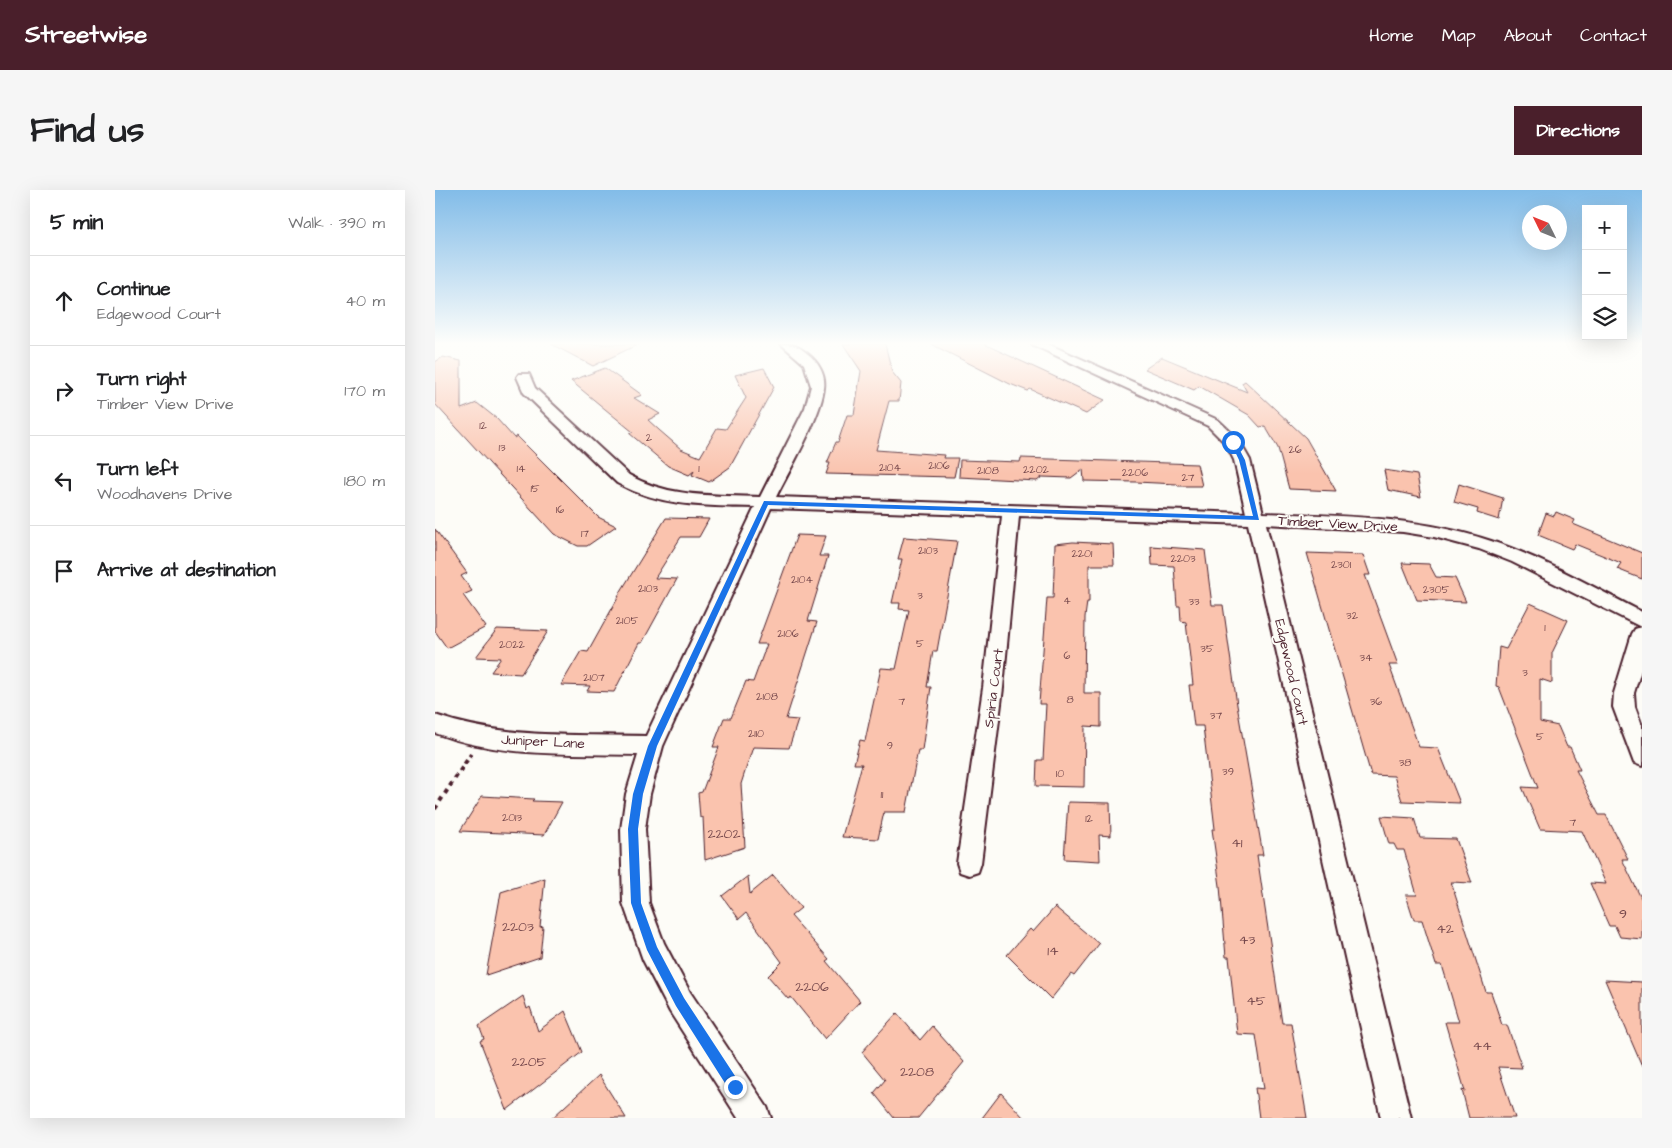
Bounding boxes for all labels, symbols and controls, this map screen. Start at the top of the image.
text: Streetwise [25,18,147,52]
text: Home [1369,23,1414,48]
text: Map [1442,23,1476,48]
text: About [1504,23,1552,48]
text: Contact [1580,23,1647,48]
text: Find us [30,106,144,155]
button: Directions [1514,106,1642,155]
north arrow [1522,205,1567,250]
map controls [1582,205,1627,340]
button: + [1582,205,1627,250]
text: 5 min [50,208,103,237]
text: Walk · 390 m [288,212,385,234]
button: − [1582,250,1627,295]
text: Continue [97,276,171,303]
icon: ahead [50,287,78,315]
text: 40 m [345,290,385,312]
button: layers [1582,295,1627,340]
text: Edgewood Court [97,303,221,325]
text: Turn right [97,366,186,393]
icon: right [50,377,78,405]
text: 170 m [344,380,385,402]
text: Timber View Drive [97,393,234,415]
house number: 12 [479,418,488,433]
house number: 2 [646,430,653,445]
route start [1222,431,1245,454]
house number: 13 [498,440,506,455]
house number: 26 [1288,442,1302,457]
text: Turn left [97,456,178,483]
house number: 2106 [928,458,950,473]
house number: 2104 [879,460,902,475]
house number: 14 [517,461,526,476]
house number: 1 [698,461,700,476]
house number: 2202 [1023,462,1050,477]
house number: 2108 [977,463,999,478]
house number: 2206 [1122,465,1148,480]
icon: left [50,467,78,495]
text: 180 m [344,470,385,492]
house number: 27 [1181,470,1195,485]
house number: 15 [530,481,540,496]
text: Woodhavens Drive [97,483,232,505]
house number: 16 [556,502,564,517]
street label: Timber View Drive [1278,511,1399,537]
house number: 17 [581,526,589,541]
house number: 2103 [918,543,939,558]
house number: 2201 [1072,546,1093,561]
house number: 2203 [1170,551,1196,566]
icon: arrive [50,557,78,585]
text: Arrive at destination [97,557,276,584]
house number: 2301 [1331,557,1352,572]
house number: 2104 [791,572,814,587]
house number: 2103 [638,581,659,596]
house number: 2305 [1423,582,1450,597]
house number: 3 [917,588,923,603]
house number: 4 [1063,593,1071,608]
house number: 33 [1188,594,1200,609]
house number: 32 [1346,608,1359,623]
house number: 2105 [616,613,638,628]
street label: Edgewood Court [1269,617,1313,728]
house number: 1 [1544,620,1546,635]
house number: 2106 [777,626,799,641]
house number: 5 [916,636,924,651]
house number: 2022 [499,637,526,652]
house number: 35 [1200,641,1214,656]
street label: Spiria Court [979,647,1009,729]
house number: 6 [1064,648,1071,663]
house number: 34 [1359,650,1373,665]
house number: 3 [1522,665,1528,680]
house number: 2107 [583,670,605,685]
house number: 2108 [756,689,778,704]
house number: 8 [1066,692,1074,707]
house number: 7 [899,694,906,709]
house number: 36 [1370,694,1382,709]
house number: 37 [1210,708,1222,723]
house number: 2110 [748,726,764,741]
house number: 5 [1536,729,1544,744]
street label: Juniper Lane [501,730,586,754]
house number: 9 [887,738,893,753]
house number: 38 [1399,755,1411,770]
house number: 39 [1222,764,1234,779]
house number: 10 [1056,766,1064,781]
house number: 11 [881,787,884,802]
house number: 2013 [502,810,523,825]
house number: 12 [1085,811,1094,826]
house number: 7 [1570,815,1577,830]
house number: 2202 [708,824,740,844]
house number: 41 [1231,833,1243,853]
house number: 9 [1619,904,1627,924]
house number: 2203 [502,917,534,937]
house number: 42 [1436,919,1454,939]
house number: 43 [1239,930,1255,950]
house number: 14 [1047,941,1059,961]
house number: 2206 [795,977,829,997]
house number: 45 [1246,991,1266,1011]
house number: 44 [1472,1036,1492,1056]
house number: 2205 [512,1052,546,1072]
house number: 2208 [900,1062,934,1082]
route end [724,1076,747,1099]

